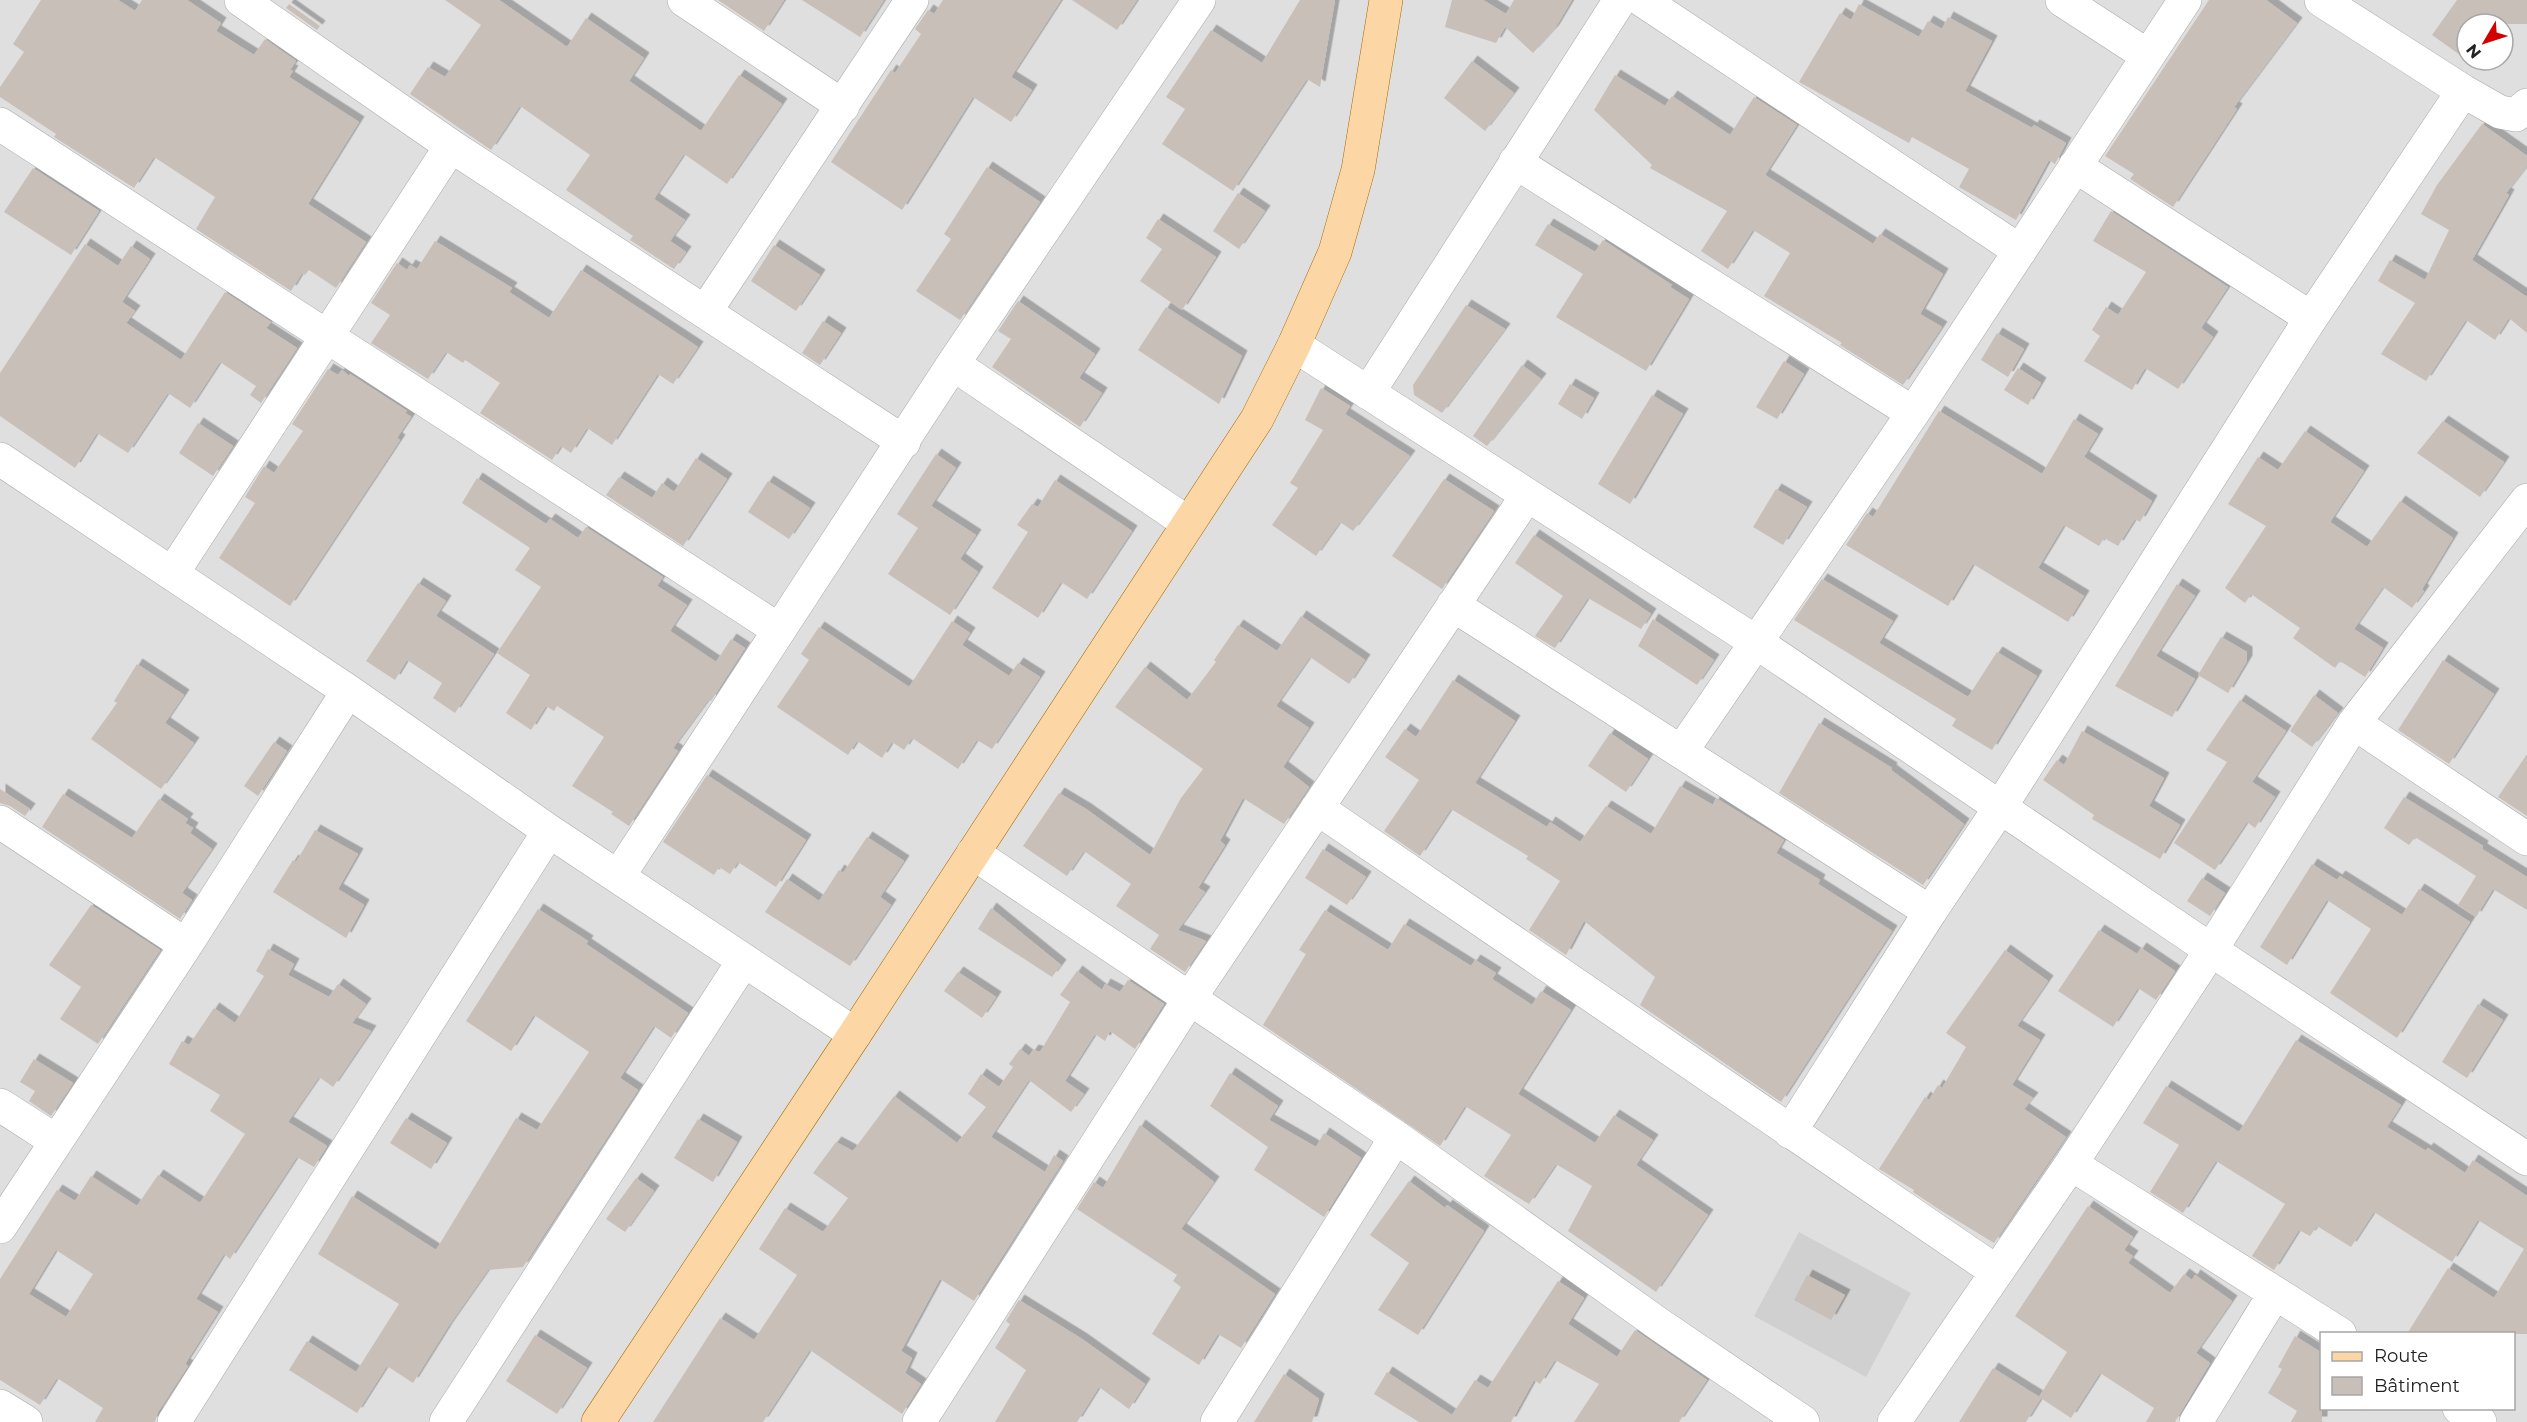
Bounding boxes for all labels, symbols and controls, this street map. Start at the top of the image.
north arrow [2455,12,2515,72]
text: N [2462,40,2485,62]
legend [2320,1332,2515,1410]
text: Route [2374,1345,2428,1367]
text: Bâtiment [2374,1375,2460,1397]

